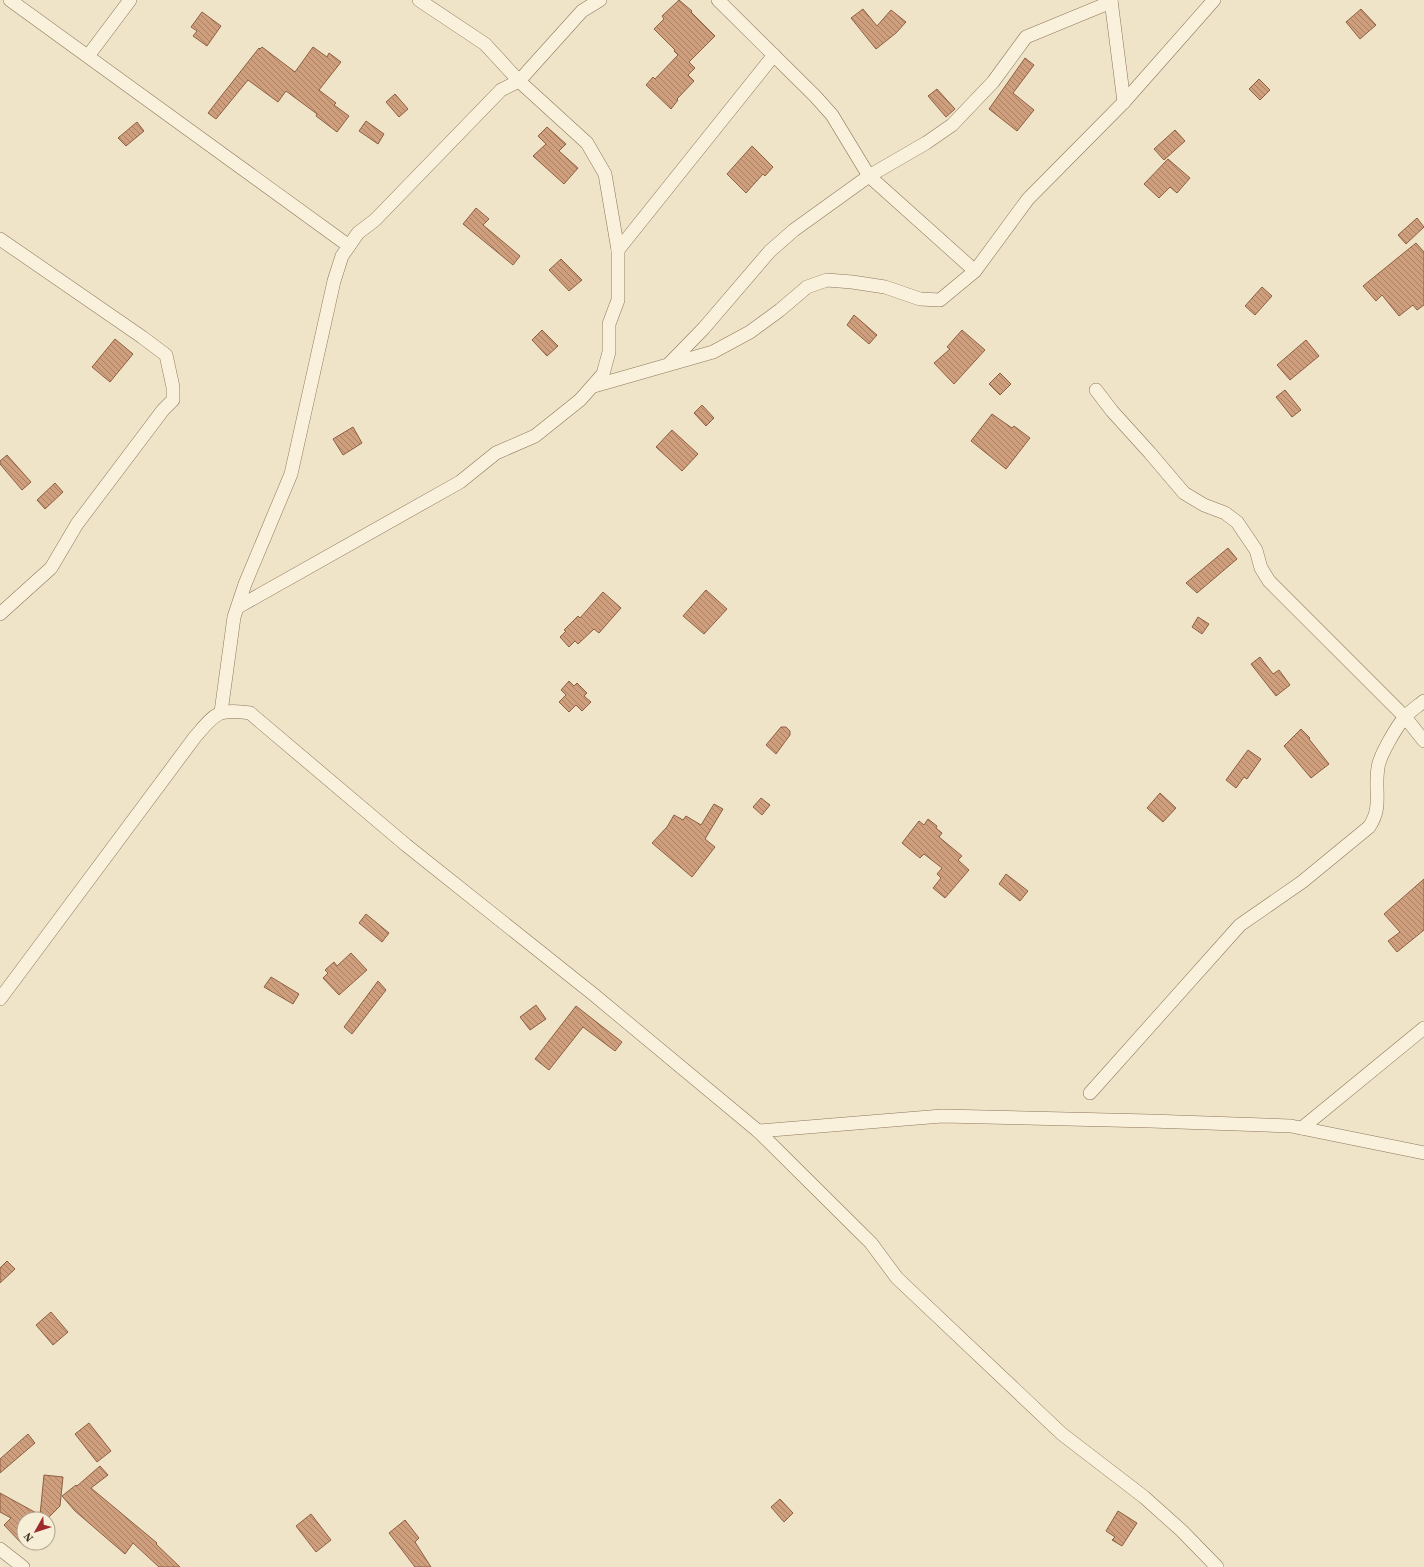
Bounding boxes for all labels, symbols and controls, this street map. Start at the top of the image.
north arrow [16,1511,56,1551]
text: N [20,1529,37,1545]

